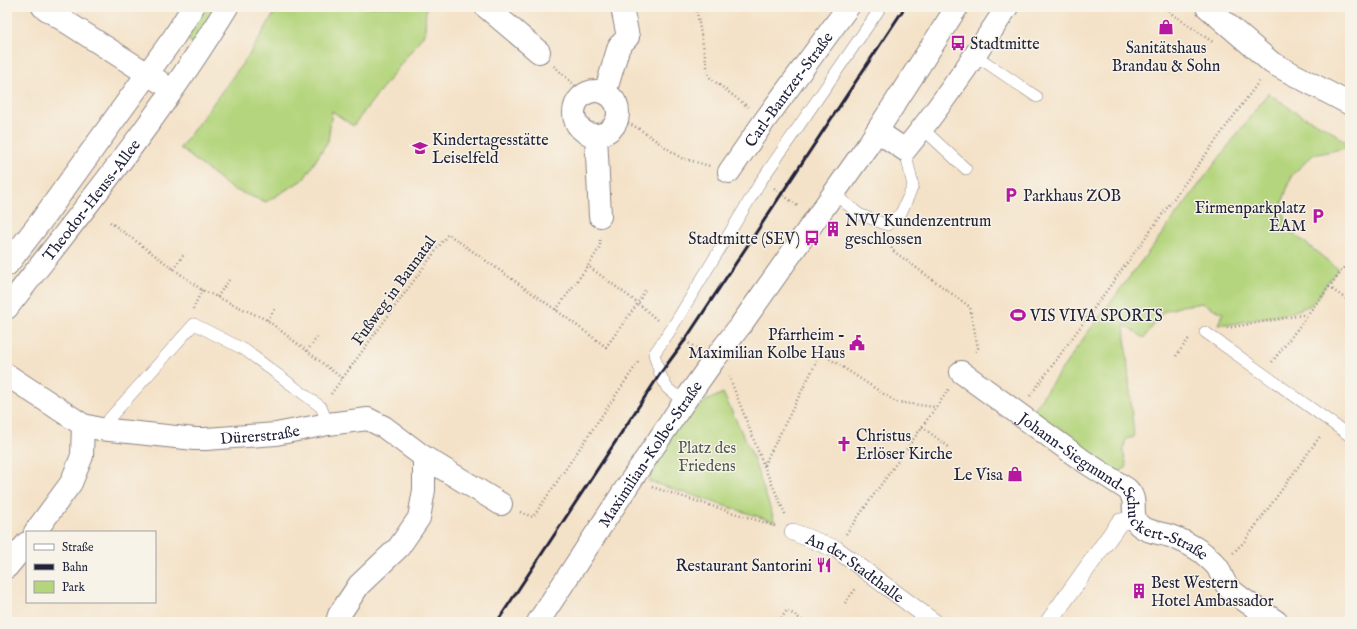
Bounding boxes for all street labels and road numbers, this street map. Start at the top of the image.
street label: Carl-Bantzer-Straße [741,29,838,152]
street label: Theodor-Heuss-Allee [39,136,146,266]
street label: Fußweg in Baunatal [348,232,441,350]
street label: Maximilian-Kolbe-Straße [595,378,708,532]
street label: Johann-Siegmund-Schuckert-Straße [1012,408,1212,565]
street label: Dürerstraße [220,422,302,450]
street label: An der Stadthalle [801,530,907,608]

